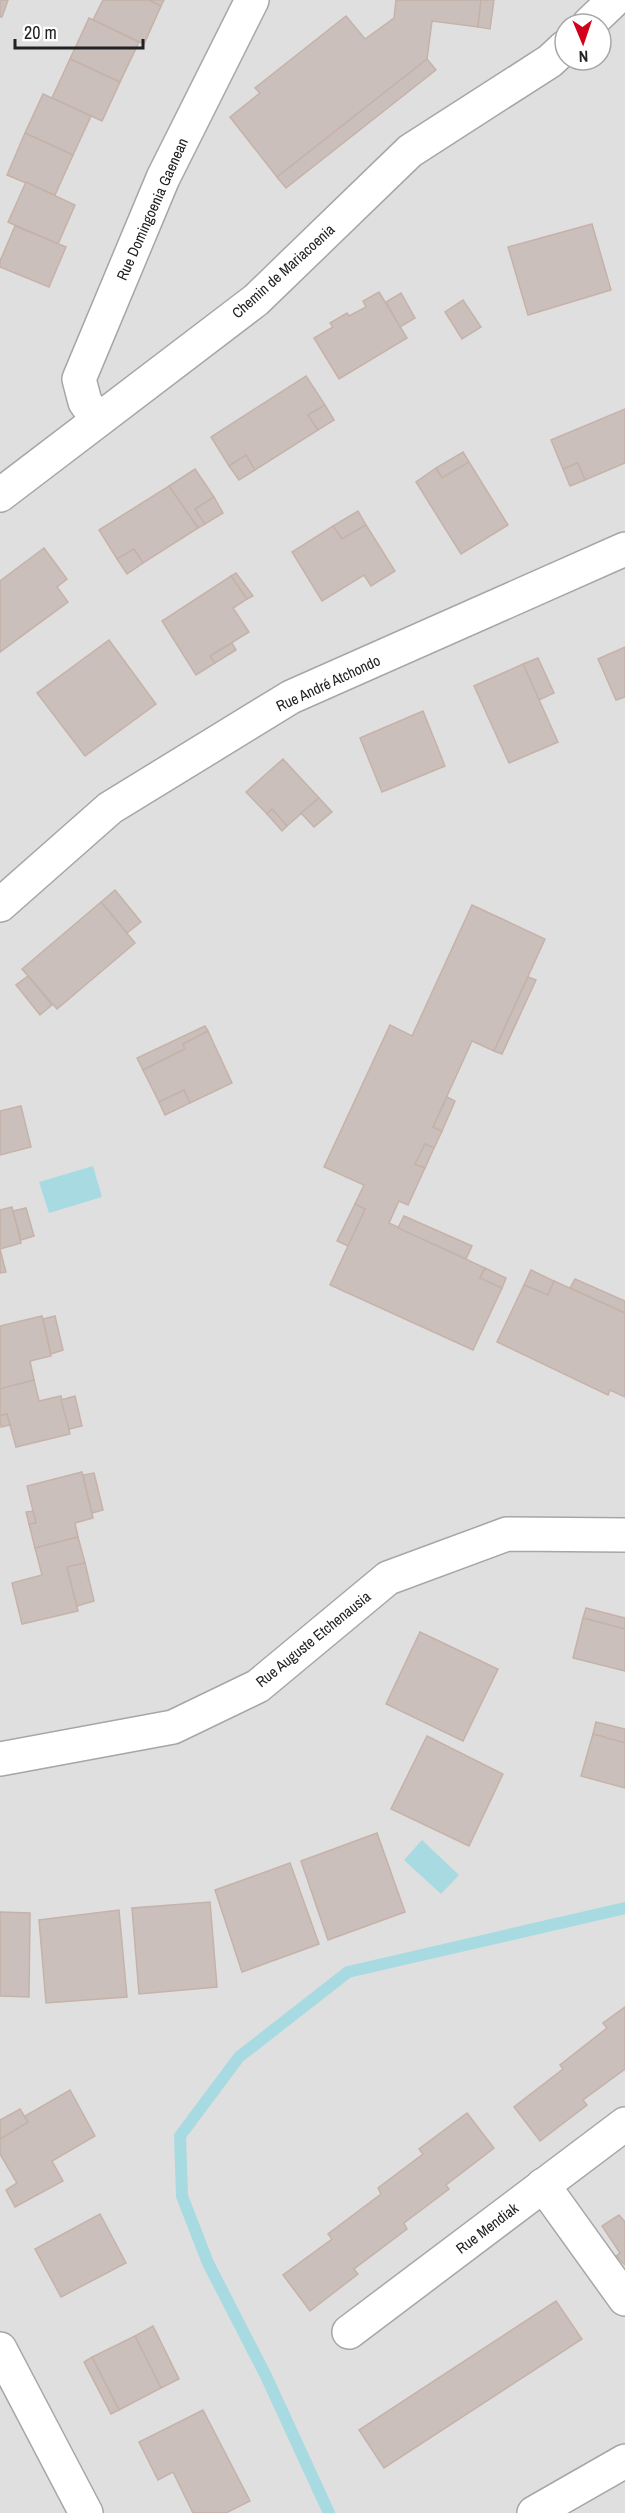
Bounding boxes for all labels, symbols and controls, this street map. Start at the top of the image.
scale bar [15,12,142,50]
north arrow [553,12,613,72]
text: 20 m [24,20,57,45]
text: N [578,46,589,68]
street label: Rue Domingoenia Gaenean [111,134,193,284]
street label: Chemin de Mariacoenia [227,219,339,323]
street label: Rue André Atchondo [272,650,384,716]
street label: Rue Auguste Etchenausia [251,1586,375,1692]
street label: Rue Mendiak [451,2197,523,2258]

